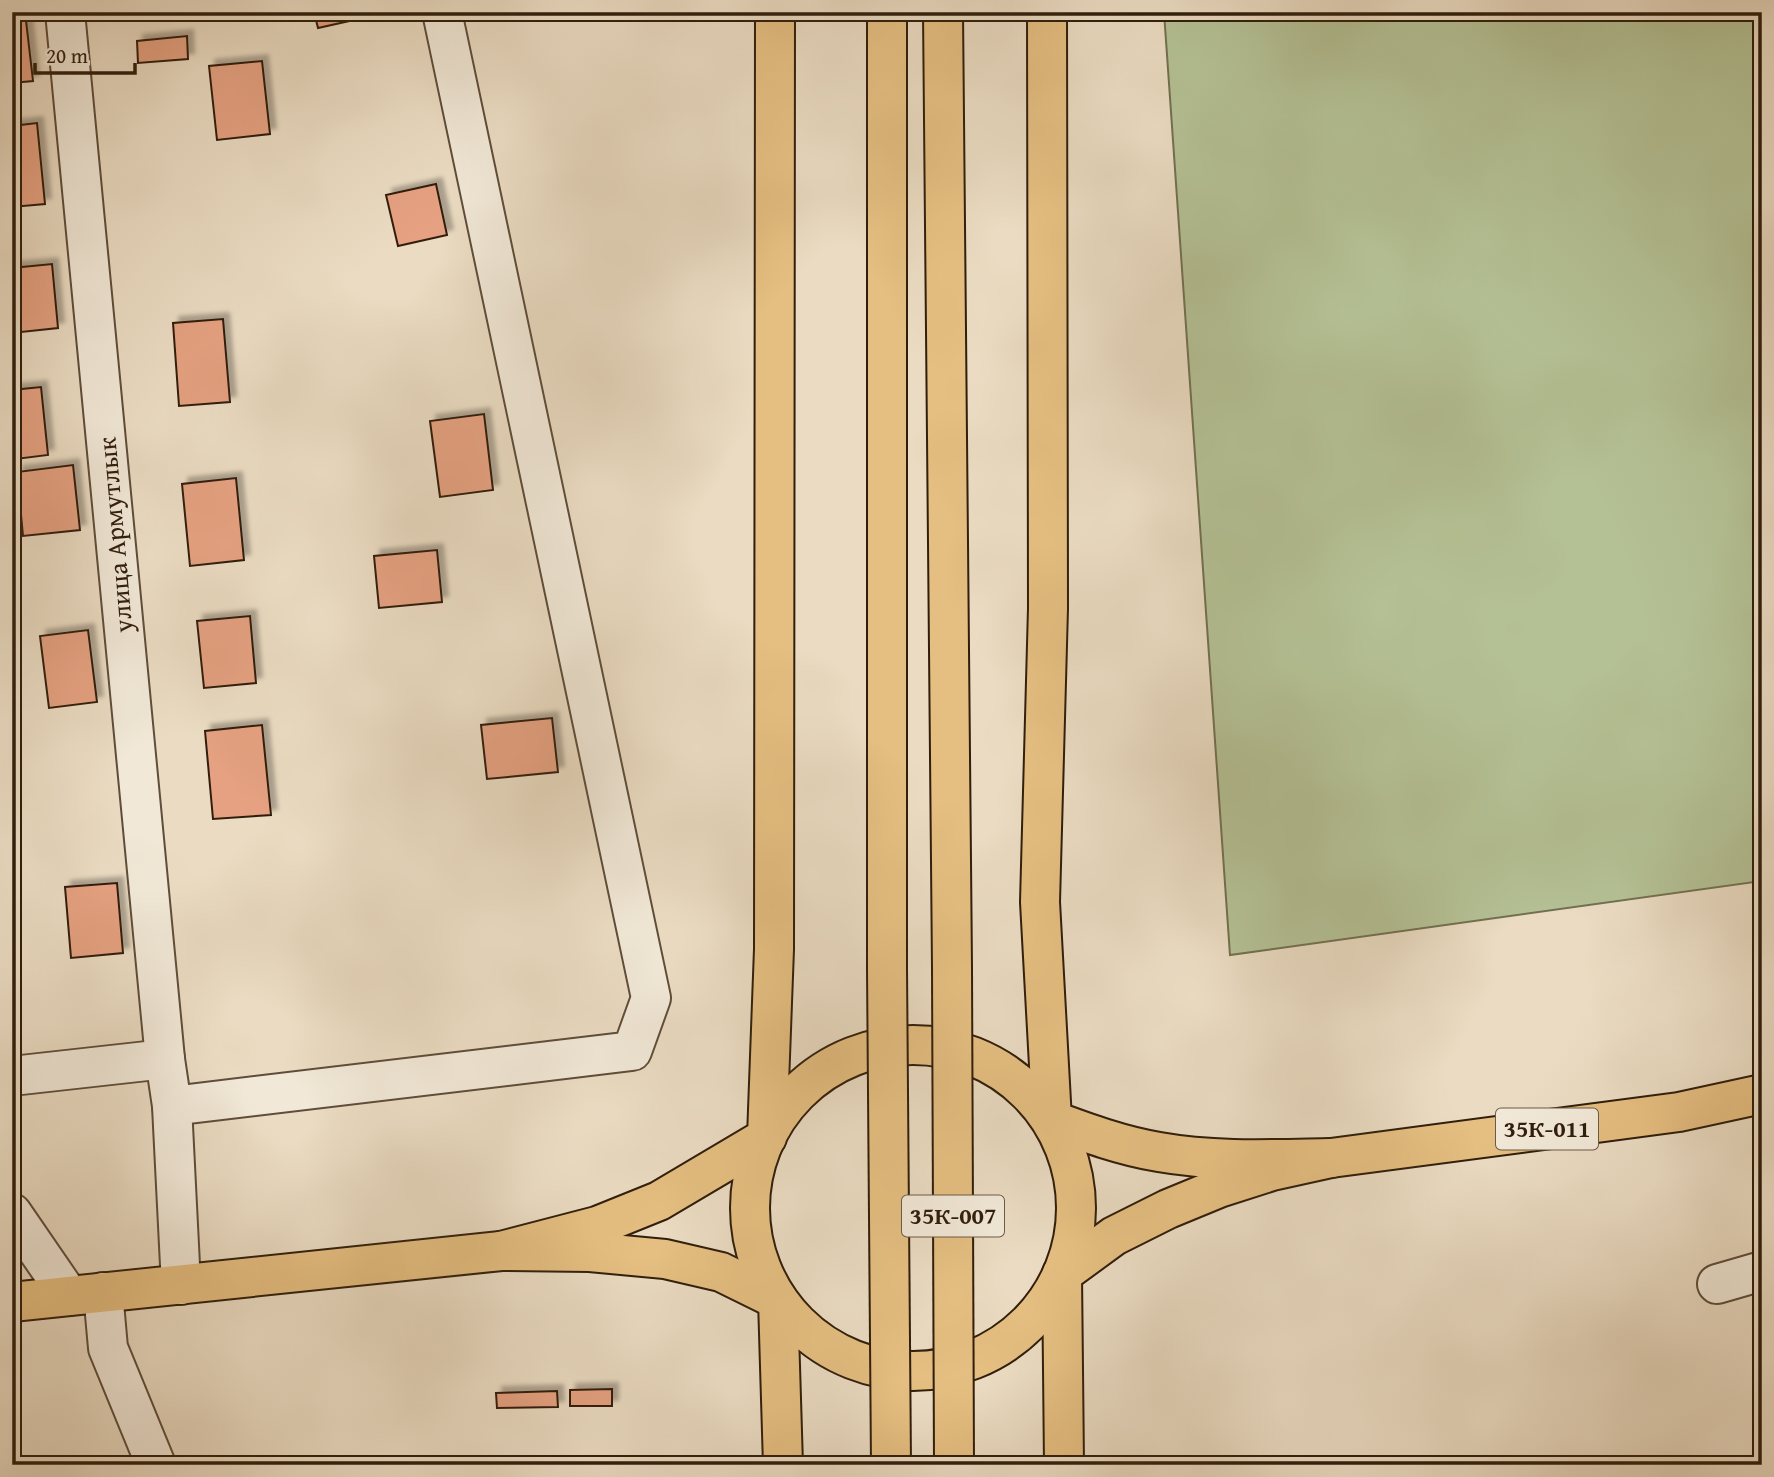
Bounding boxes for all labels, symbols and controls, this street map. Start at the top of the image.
scale bar [35,32,135,76]
text: 20 m [46,40,88,71]
street label: улица Армутлык [86,435,143,635]
road number: 35К-011 [1496,1108,1598,1149]
road number: 35К-007 [902,1196,1004,1236]

